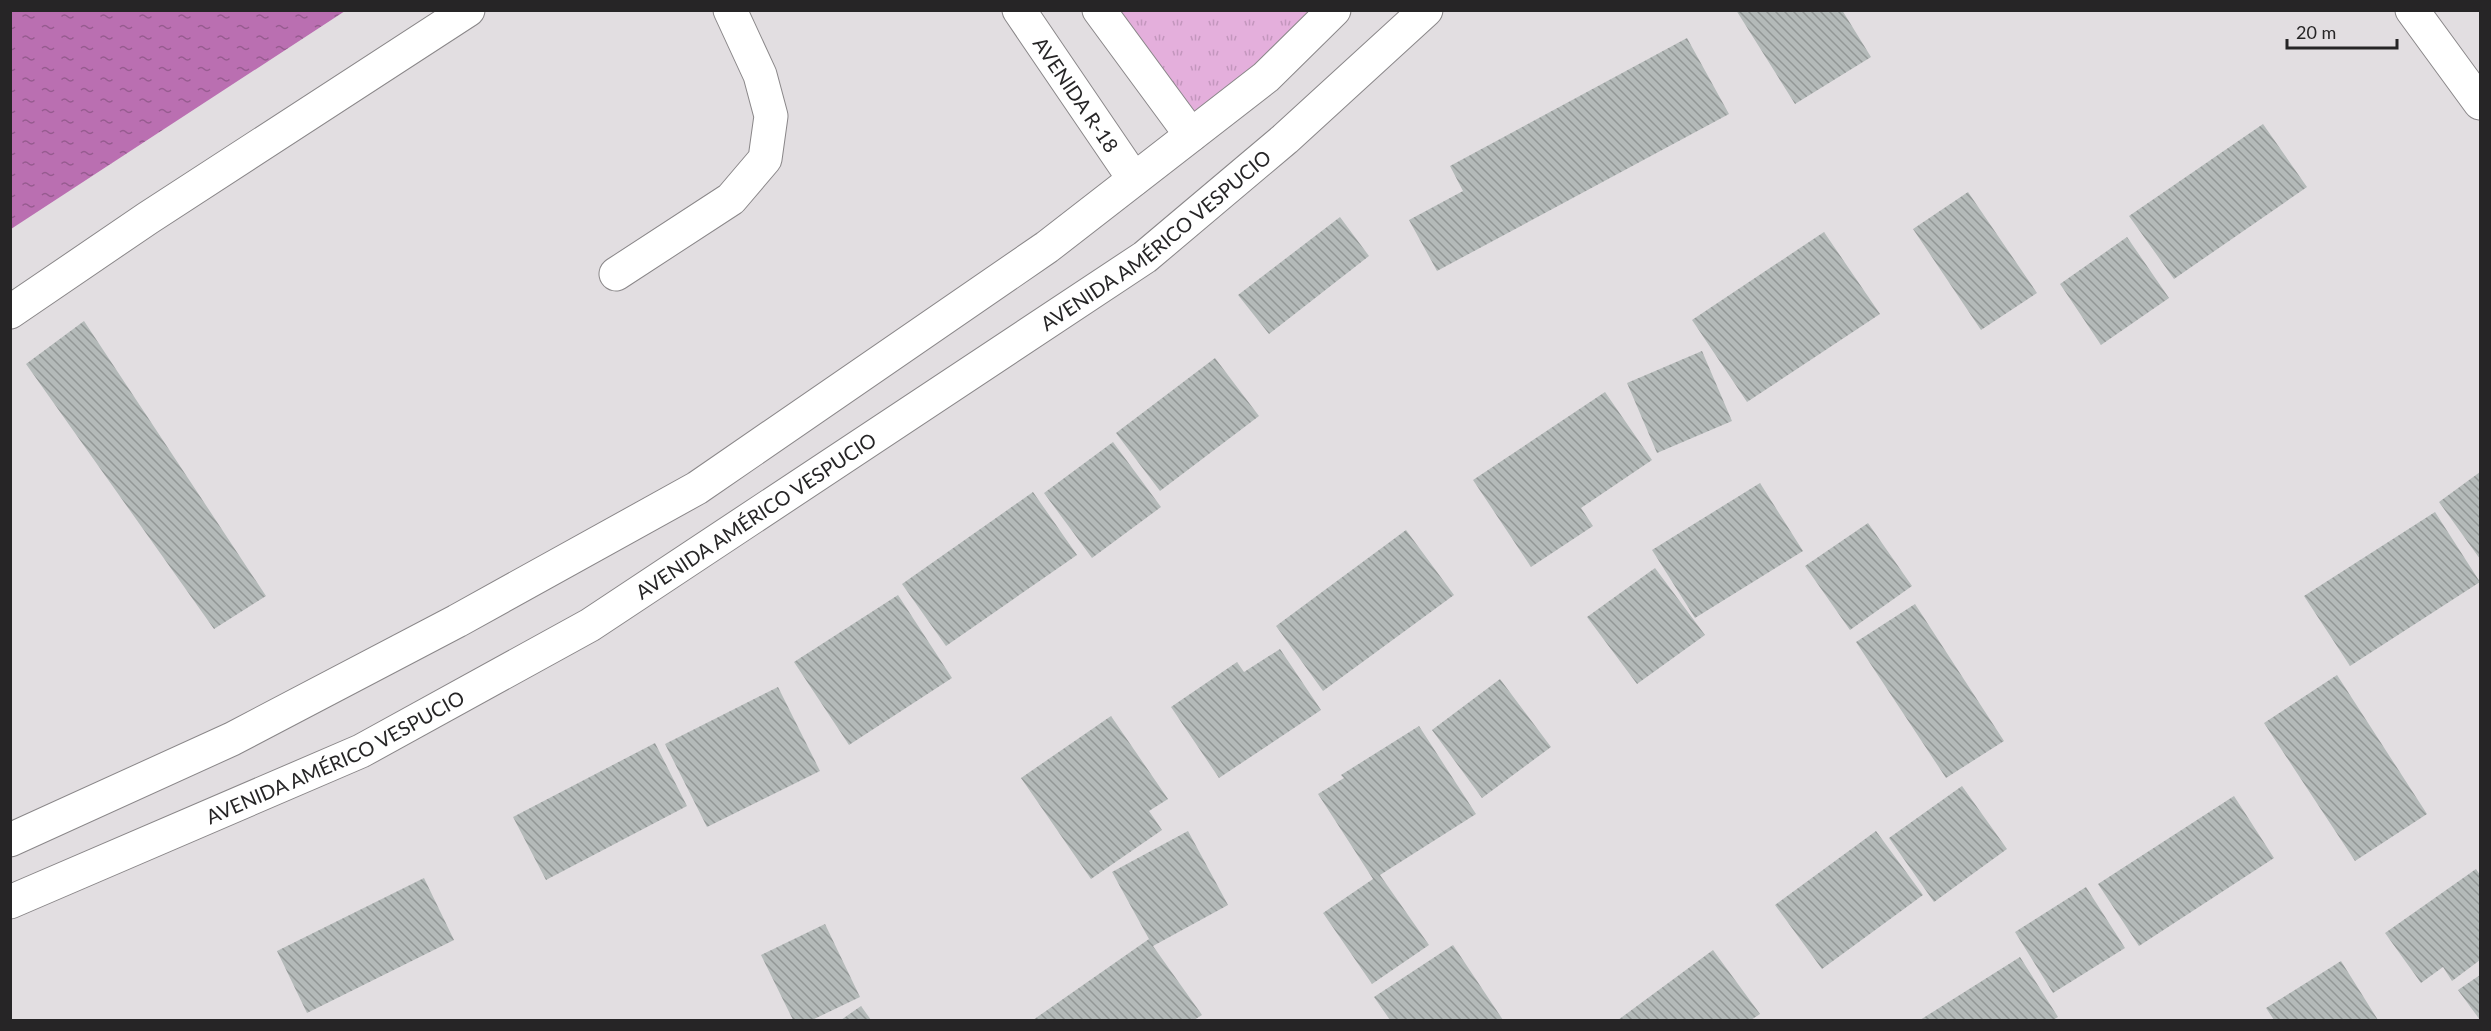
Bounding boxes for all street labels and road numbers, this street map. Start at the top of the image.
street label: AVENIDA R-18 [1029,32,1124,157]
street label: AVENIDA AMÉRICO VESPUCIO [1036,144,1275,335]
street label: AVENIDA AMÉRICO VESPUCIO [631,427,880,604]
street label: AVENIDA AMÉRICO VESPUCIO [202,685,468,828]

